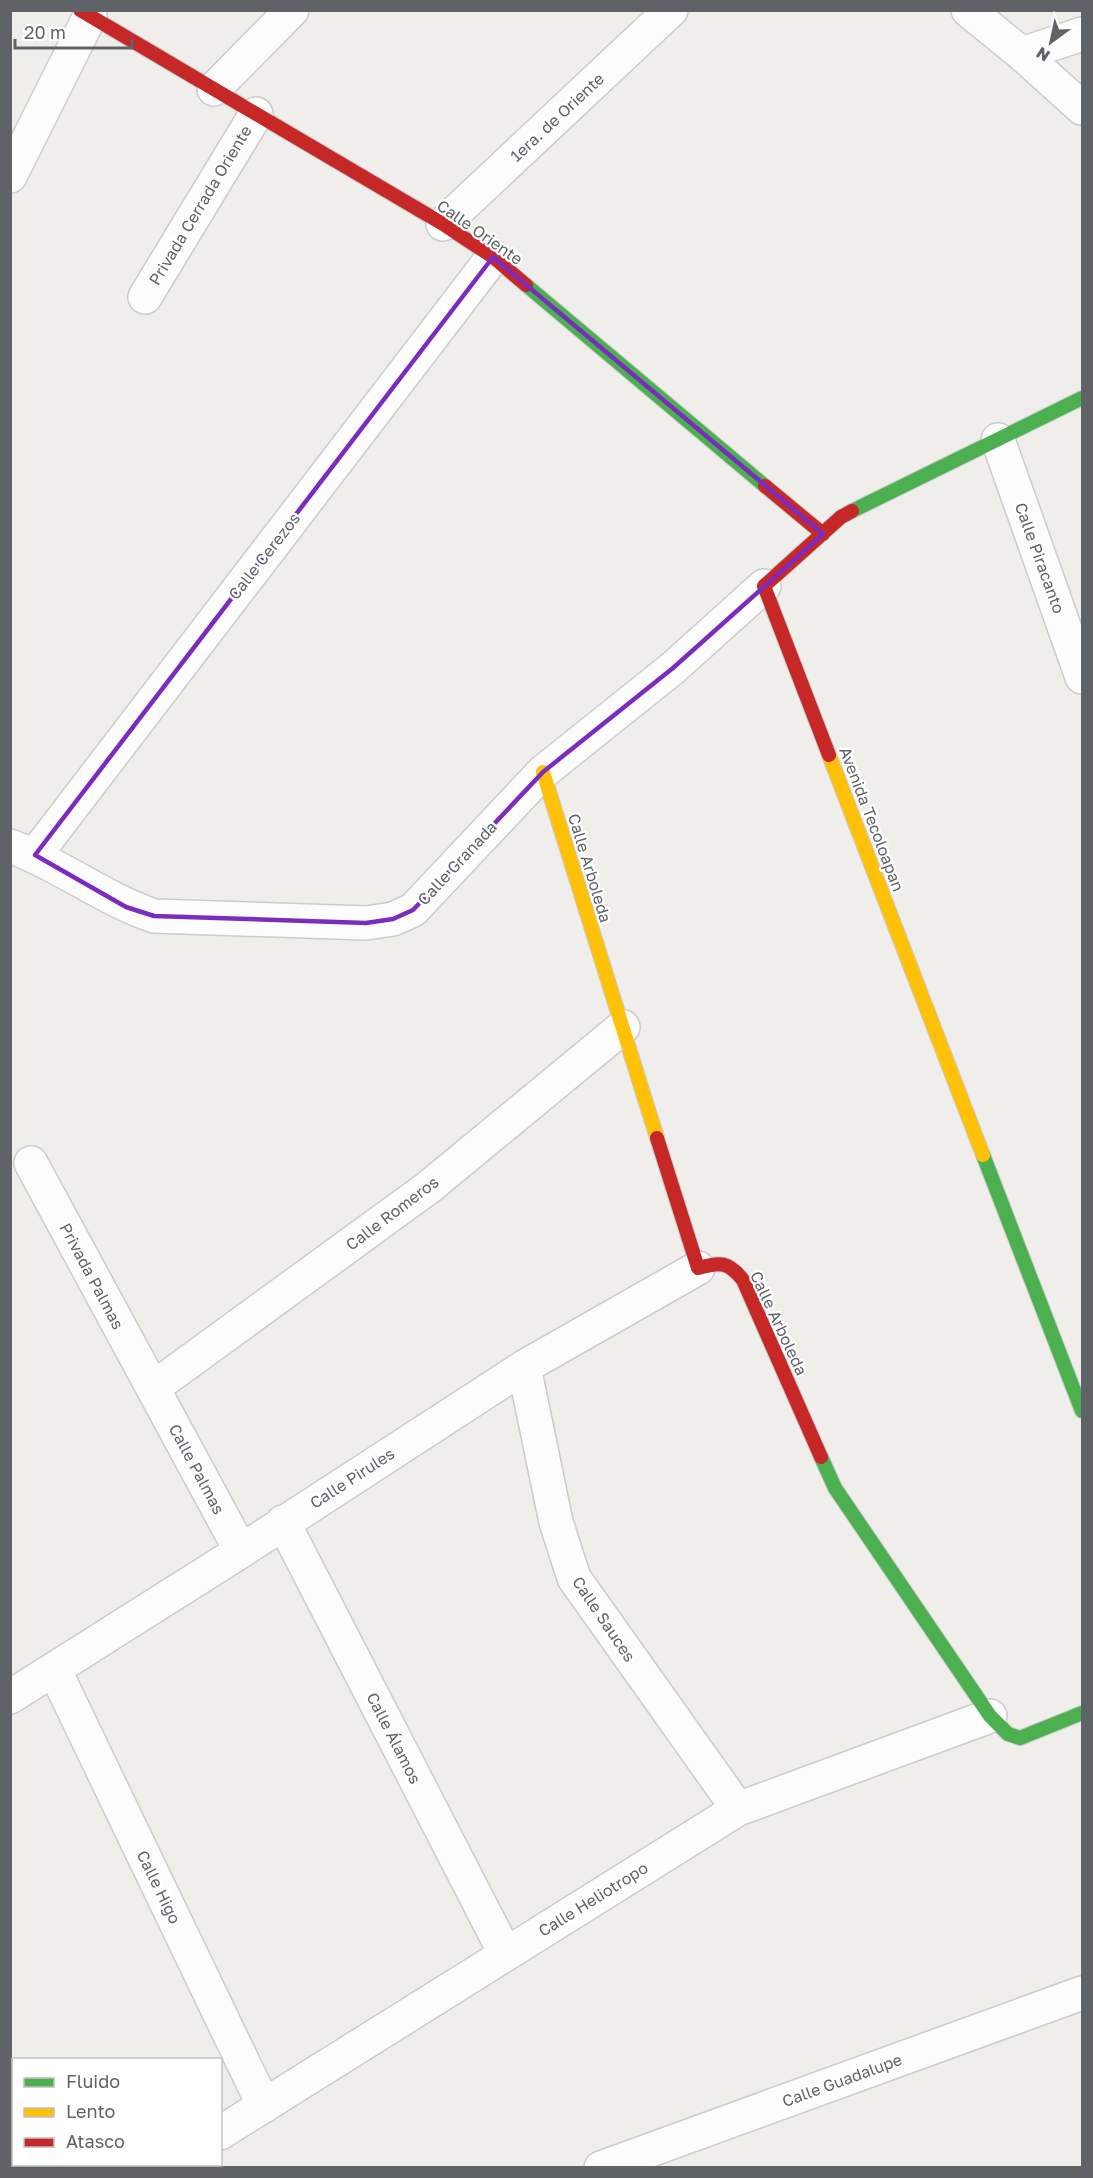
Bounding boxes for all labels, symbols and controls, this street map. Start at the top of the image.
scale bar [15,12,132,50]
north arrow [1021,12,1081,72]
text: 20 m [24,21,66,43]
text: N [1032,43,1053,66]
street label: 1era. de Oriente [506,68,608,166]
street label: Privada Cerrada Oriente [144,121,256,289]
street label: Calle Oriente [433,195,527,269]
street label: Calle Piracanto [1011,500,1069,616]
street label: Calle Cerezos [224,508,304,604]
street label: Avenida Tecoloapan [835,744,909,894]
street label: Calle Arboleda [564,811,616,925]
street label: Calle Granada [413,817,501,909]
street label: Calle Romeros [342,1172,442,1254]
street label: Privada Palmas [56,1219,128,1333]
street label: Calle Arboleda [746,1268,812,1378]
street label: Calle Palmas [165,1420,229,1518]
street label: Calle Pirules [306,1443,398,1513]
street label: Calle Sauces [568,1572,640,1666]
street label: Calle Álamos [362,1689,426,1787]
street label: Calle Higo [133,1847,185,1927]
street label: Calle Heliotropo [535,1857,651,1941]
street label: Calle Guadalupe [779,2049,905,2111]
legend [12,2058,222,2166]
text: Fluido [66,2070,120,2092]
text: Lento [66,2100,115,2122]
text: Atasco [66,2130,125,2152]

